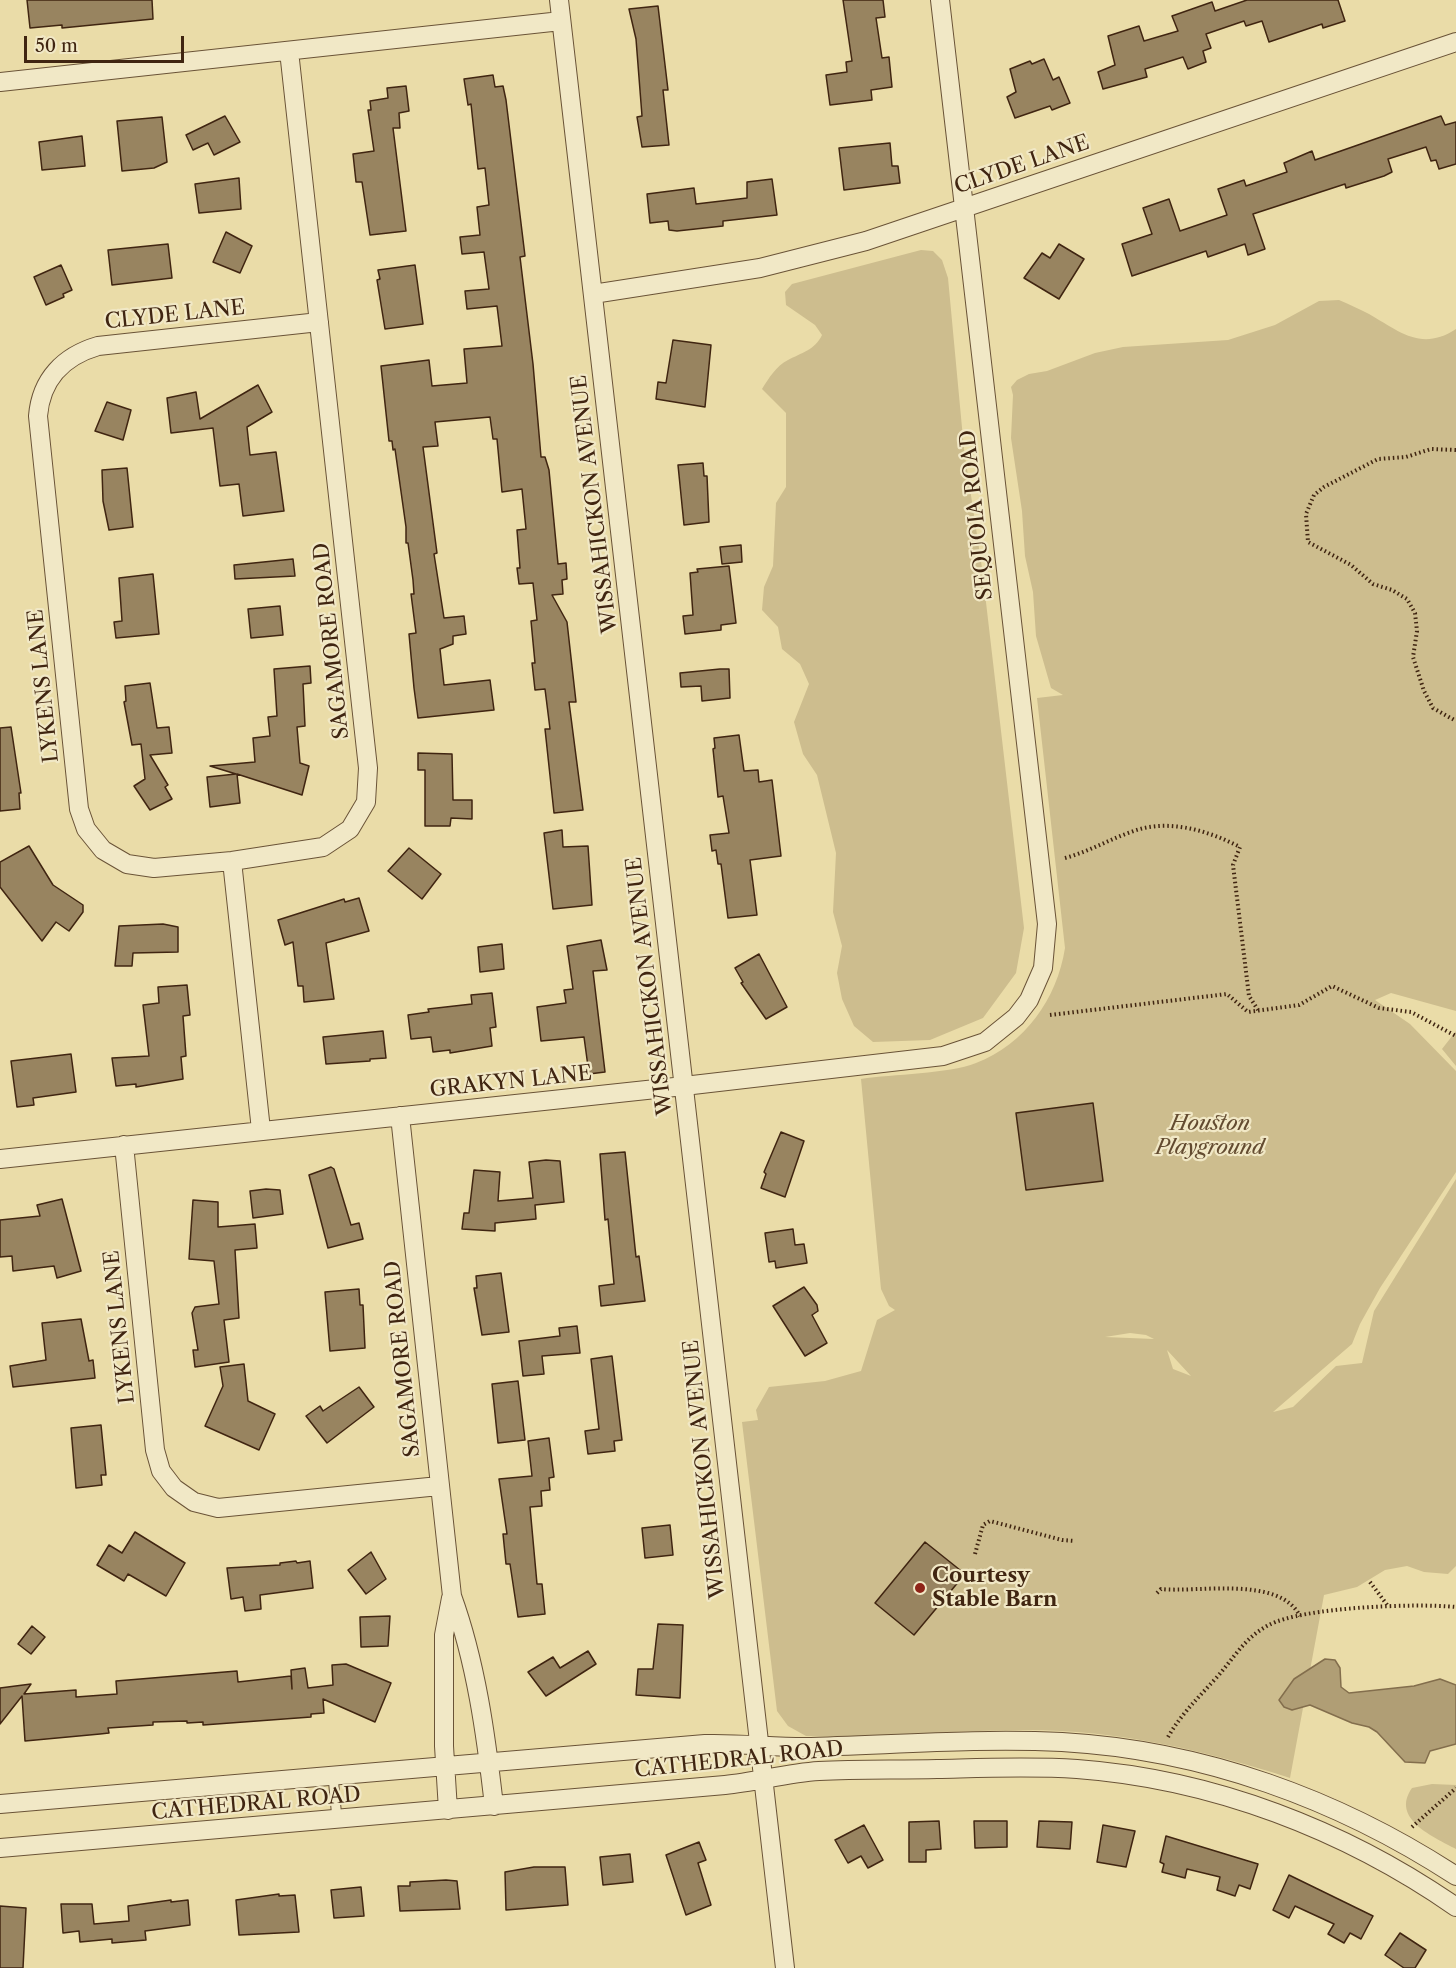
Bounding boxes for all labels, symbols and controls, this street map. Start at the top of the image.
scale bar [27,24,188,62]
text: 50 m [35,35,78,57]
street label: CLYDE LANE [951,130,1093,200]
street label: CLYDE LANE [104,295,246,335]
street label: WISSAHICKON AVENUE [567,373,623,635]
street label: SEQUOIA ROAD [956,429,998,601]
street label: SAGAMORE ROAD [309,542,355,740]
street label: LYKENS LANE [23,608,65,764]
street label: WISSAHICKON AVENUE [622,855,678,1117]
street label: GRAKYN LANE [429,1061,593,1103]
park label: Houston Playground [1155,1111,1265,1161]
street label: LYKENS LANE [99,1249,141,1405]
street label: SAGAMORE ROAD [380,1260,426,1458]
street label: WISSAHICKON AVENUE [679,1338,731,1600]
place label: Courtesy Stable Barn [932,1563,1057,1613]
marker: Courtesy Stable Barn [913,1581,927,1595]
street label: CATHEDRAL ROAD [633,1736,845,1784]
street label: CATHEDRAL ROAD [150,1782,362,1826]

